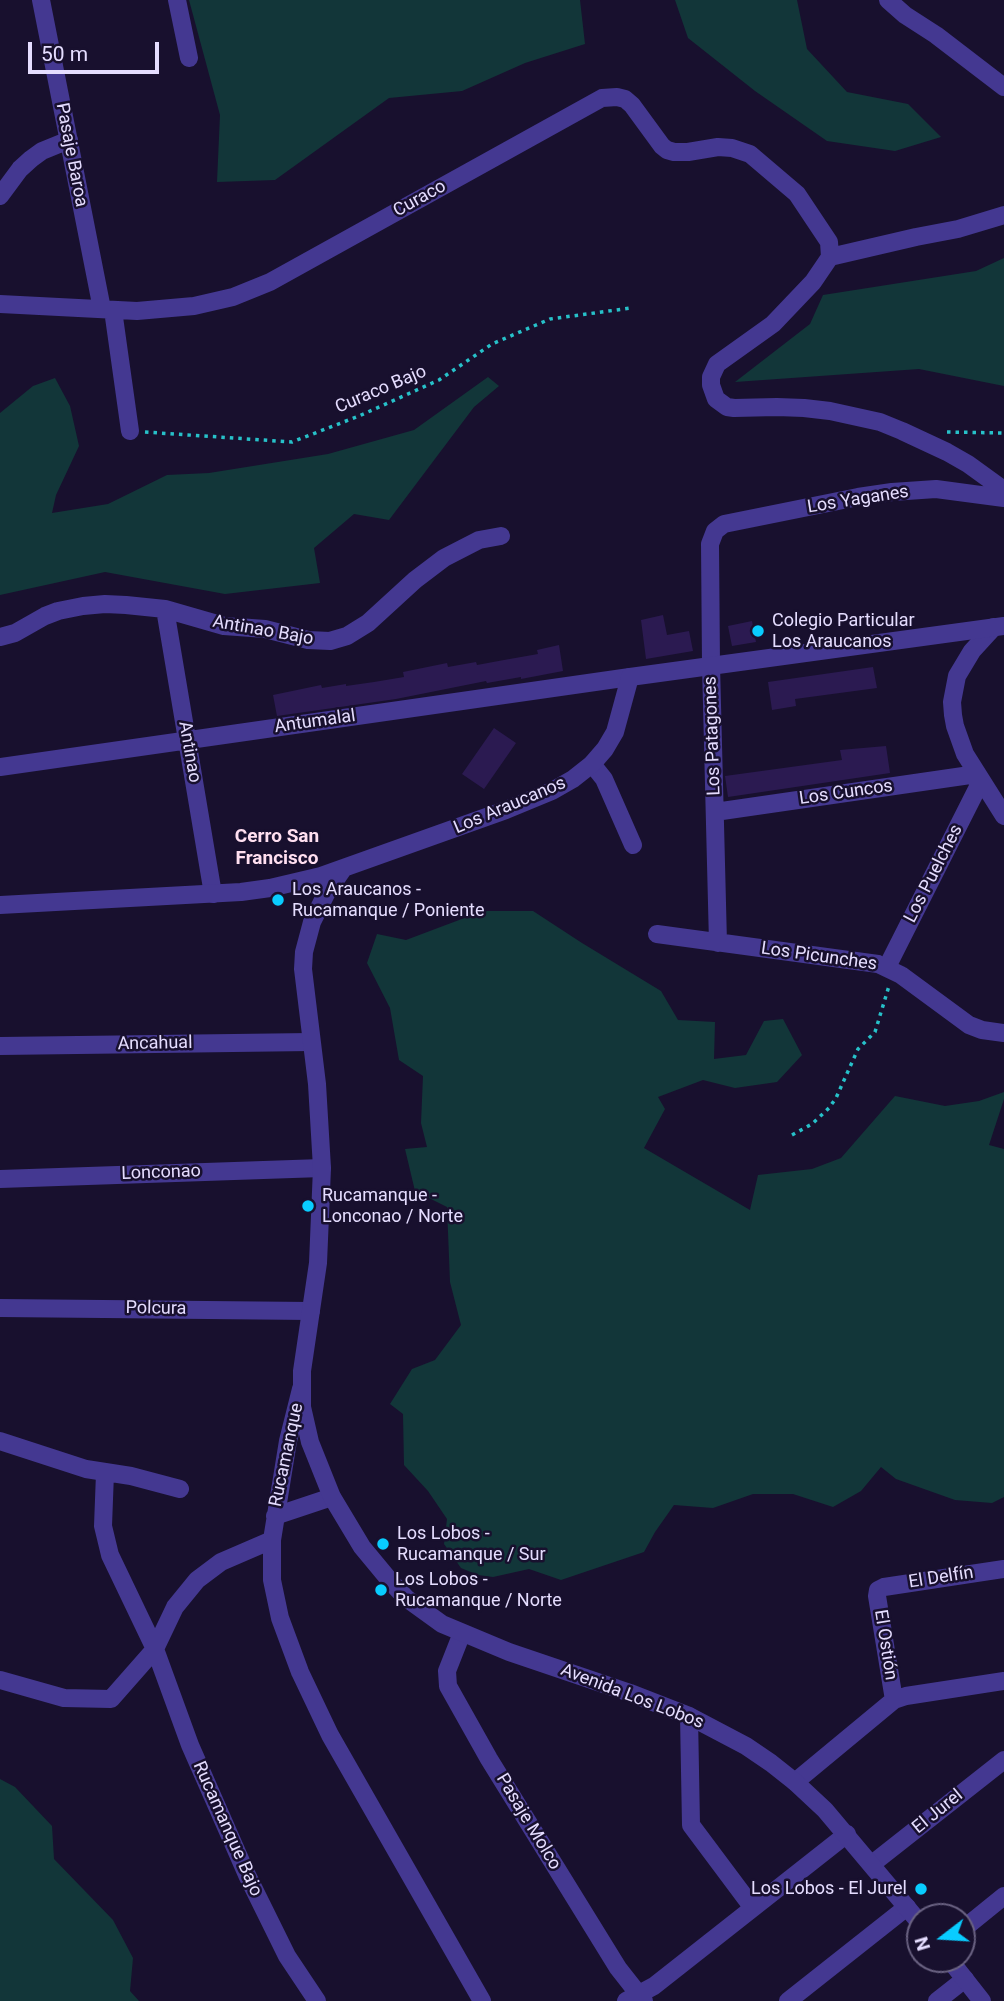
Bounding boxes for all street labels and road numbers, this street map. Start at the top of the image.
street label: Pasaje Baroa [50,101,92,209]
street label: Curaco [390,176,450,222]
street label: Curaco Bajo [332,361,430,419]
street label: Los Yaganes [806,481,910,519]
street label: Antinao Bajo [211,612,315,650]
street label: Los Patagones [700,676,726,796]
street label: Antumalal [273,706,357,738]
street label: Antinao [173,720,205,784]
street label: Los Araucanos [451,773,569,839]
street label: Los Cuncos [798,776,894,810]
street label: Los Puelches [900,821,968,927]
street label: Los Picunches [760,938,878,976]
street label: Ancahual [117,1033,193,1055]
street label: Lonconao [121,1161,201,1185]
street label: Polcura [125,1298,187,1320]
street label: Rucamanque [265,1401,309,1509]
street label: El Delfín [907,1562,975,1594]
street label: El Ostión [869,1608,901,1682]
street label: Avenida Los Lobos [557,1660,707,1734]
street label: Rucamanque Bajo [188,1758,266,1900]
street label: Pasaje Molco [491,1770,565,1874]
street label: El Jurel [908,1785,968,1839]

